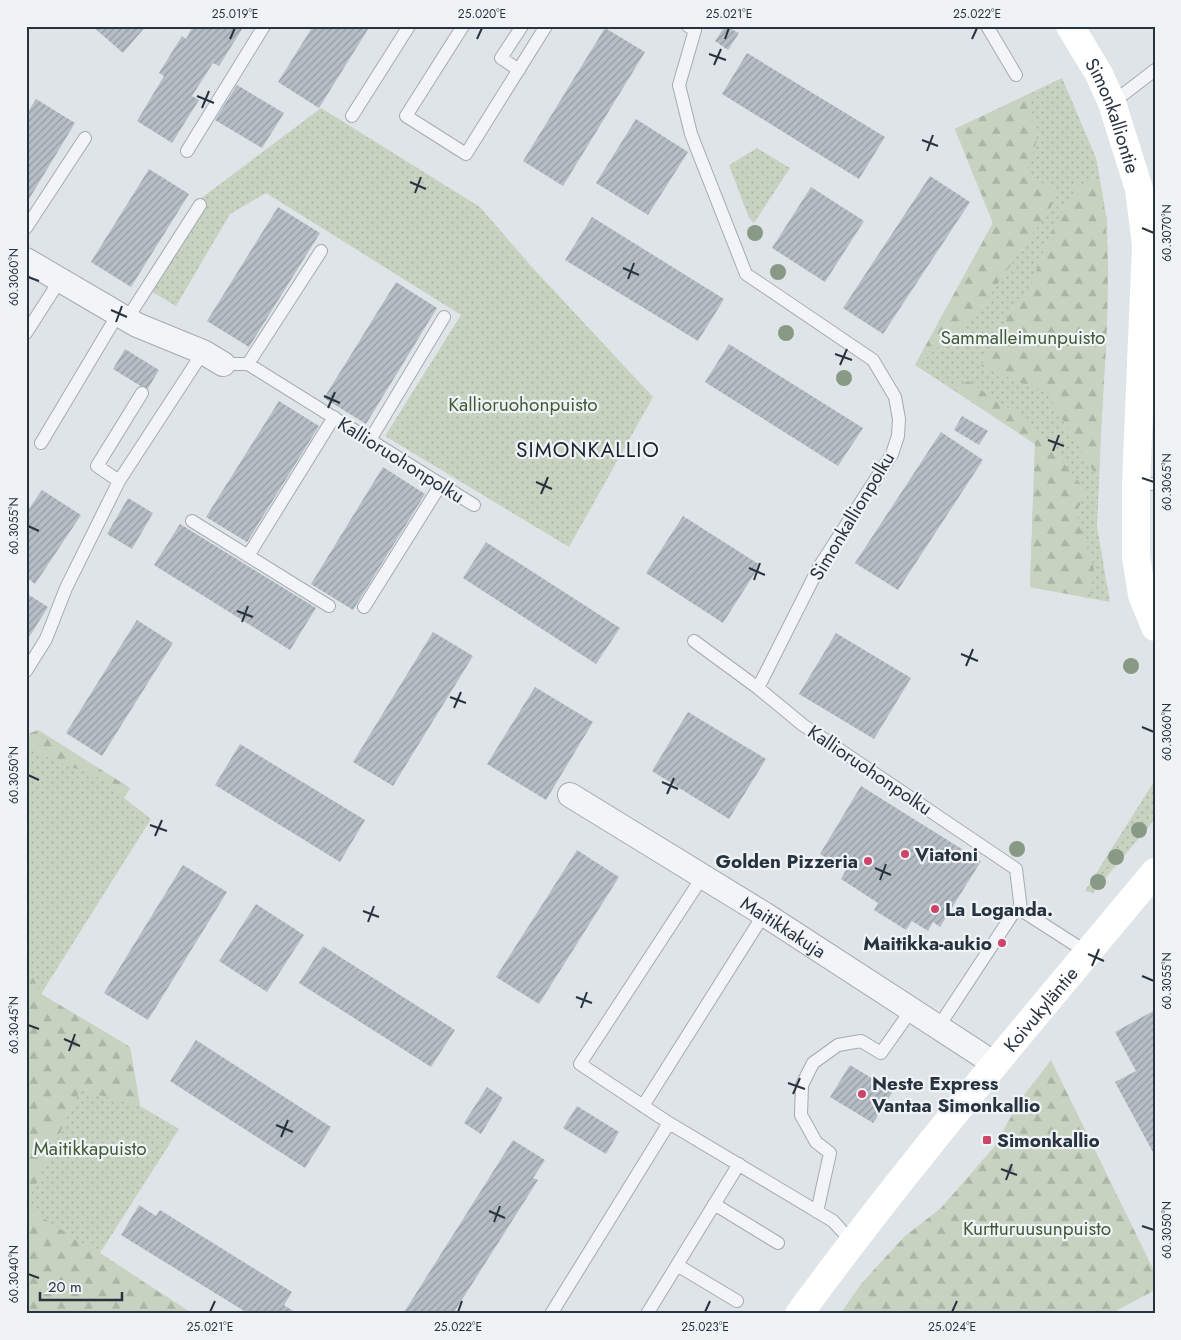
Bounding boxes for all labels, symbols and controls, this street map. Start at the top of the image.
text: 25.019°E [212,5,258,23]
text: 25.020°E [458,5,506,23]
text: 25.021°E [706,5,752,23]
text: 25.022°E [953,5,1001,23]
street label: Simonkalliontie [1079,53,1147,177]
text: 60.3070°N [1158,204,1176,262]
text: 60.3060°N [5,248,23,306]
park label: Sammalleimunpuisto [941,324,1105,351]
park label: Kallioruohonpuisto [448,391,598,418]
street label: Kallioruohonpolku [332,410,470,510]
district label: SIMONKALLIO [516,435,660,465]
street label: Simonkallionpolku [803,447,901,585]
text: 60.3065°N [1158,453,1176,511]
text: 60.3055°N [5,497,23,555]
text: 60.3060°N [1158,703,1176,761]
street label: Kallioruohonpolku [802,718,938,822]
text: 60.3050°N [5,746,23,804]
place label: Viatoni [914,841,978,868]
place label: Golden Pizzeria [716,848,858,875]
marker: Viatoni [899,848,911,860]
marker: Golden Pizzeria [862,855,874,867]
street label: Maitikkakuja [736,889,832,964]
place label: La Loganda. [945,896,1053,923]
marker: La Loganda. [929,903,941,915]
place label: Maitikka-aukio [863,930,992,957]
marker: Maitikka-aukio [996,937,1008,949]
text: 60.3055°N [1158,952,1176,1010]
street label: Koivukyläntie [997,960,1084,1058]
text: 60.3045°N [5,996,23,1054]
place label: Neste Express Vantaa Simonkallio [871,1070,1040,1119]
marker: Neste Express Vantaa Simonkallio [856,1088,868,1100]
place label: Simonkallio [997,1127,1100,1154]
marker: Simonkallio [981,1134,993,1146]
park label: Maitikkapuisto [33,1135,147,1162]
text: 60.3050°N [1158,1201,1176,1259]
park label: Kurtturuusunpuisto [963,1215,1111,1242]
text: 60.3040°N [5,1245,23,1303]
scale bar [40,1270,122,1302]
text: 20 m [48,1276,82,1298]
text: 25.021°E [187,1318,233,1336]
text: 25.022°E [434,1318,482,1336]
text: 25.023°E [681,1318,729,1336]
text: 25.024°E [928,1318,976,1336]

